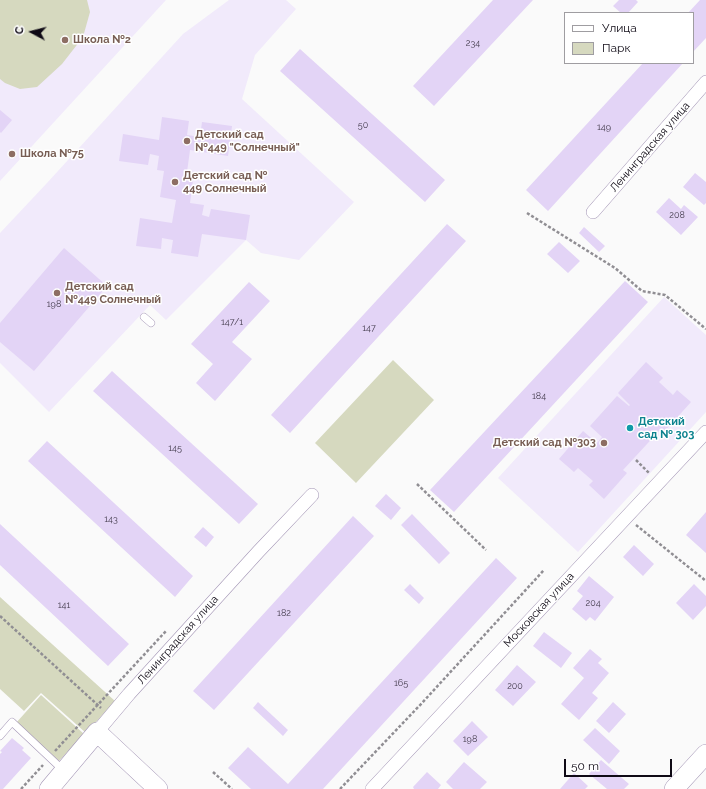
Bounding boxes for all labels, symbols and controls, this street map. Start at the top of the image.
north arrow [12,12,52,52]
legend [564,12,694,64]
text: Улица [602,21,637,35]
text: С [13,26,27,35]
place label: Школа №2 [73,33,131,47]
marker: Школа №2 [60,35,70,45]
house number: 234 [466,38,480,48]
text: Парк [602,41,631,55]
street label: Ленинградская улица [607,99,693,195]
house number: 50 [358,120,368,130]
house number: 149 [597,122,611,132]
place label: Детский сад №449 "Солнечный" [195,128,300,154]
marker: Детский сад №449 "Солнечный" [182,136,192,146]
place label: Школа №75 [20,147,84,161]
marker: Школа №75 [7,149,17,159]
place label: Детский сад № 449 Солнечный [183,169,267,195]
marker: Детский сад № 449 Солнечный [170,177,180,187]
house number: 208 [669,210,685,220]
place label: Детский сад №449 Солнечный [65,280,161,306]
marker: Детский сад №449 Солнечный [52,288,62,298]
house number: 198 [47,299,61,309]
house number: 147/1 [221,317,243,327]
house number: 147 [362,323,376,333]
house number: 184 [532,391,546,401]
place label: Детский сад № 303 [638,415,694,441]
marker: Детский сад № 303 [625,423,635,433]
place label: Детский сад №303 [493,436,596,450]
marker: Детский сад №303 [599,438,609,448]
house number: 145 [168,443,182,453]
house number: 143 [104,514,118,524]
street label: Московская улица [501,570,577,650]
street label: Ленинградская улица [135,593,221,687]
house number: 204 [585,598,601,608]
house number: 141 [58,600,70,610]
house number: 182 [277,608,291,618]
house number: 165 [394,678,408,688]
house number: 200 [507,681,523,691]
house number: 198 [463,734,477,744]
scale bar [566,751,674,777]
text: 50 m [571,759,599,773]

